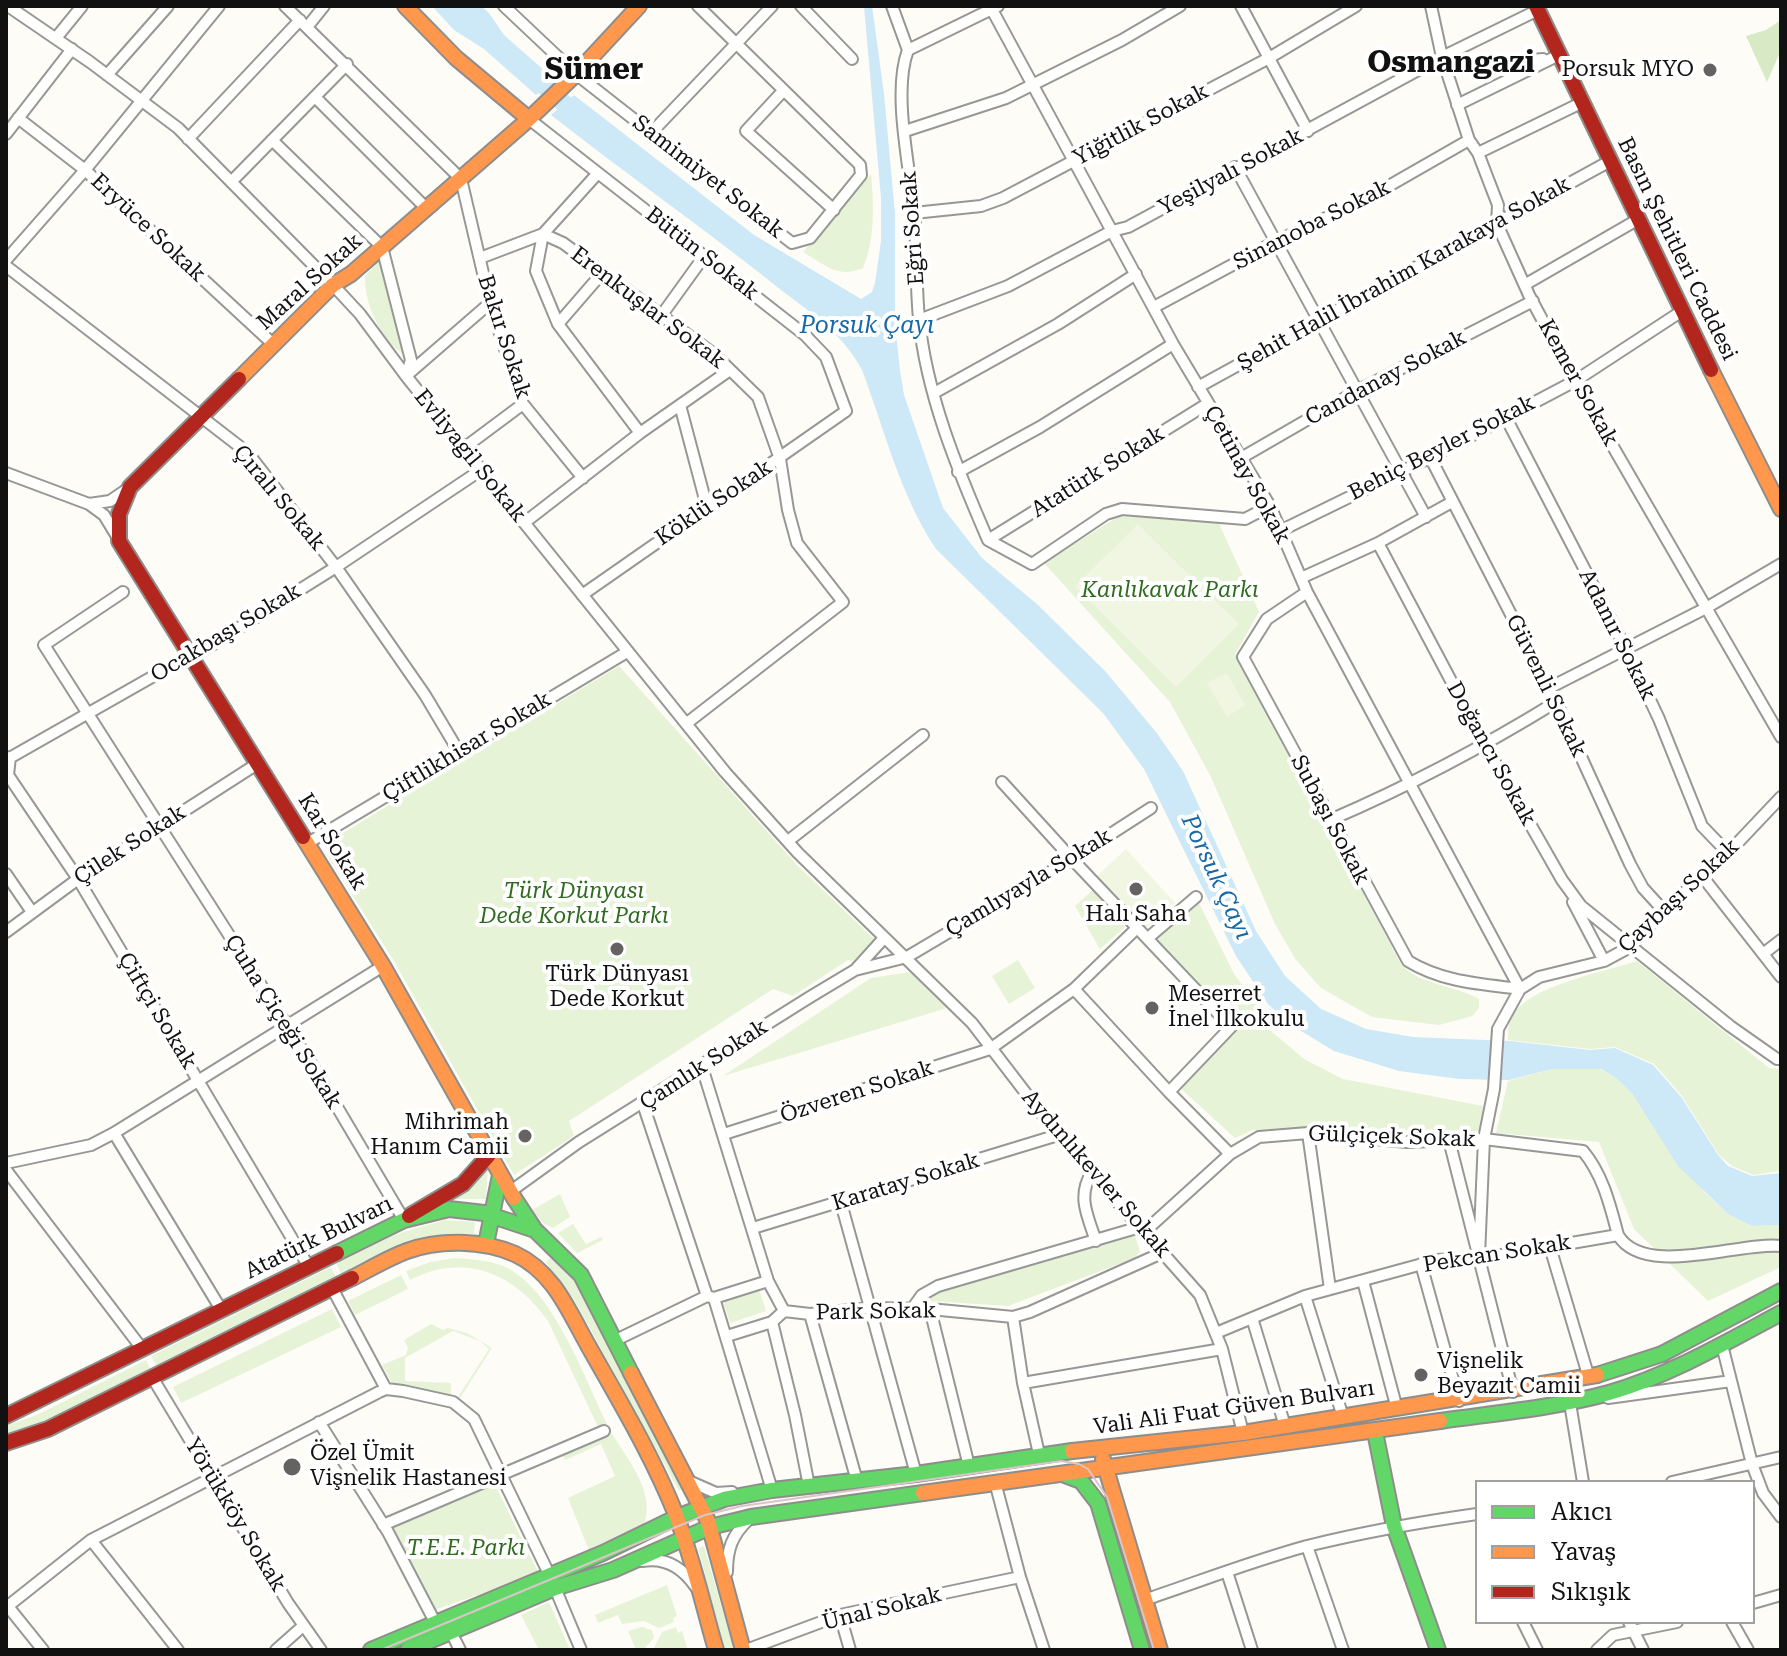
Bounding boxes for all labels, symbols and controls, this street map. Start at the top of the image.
district label: Osmangazi [1367,45,1535,81]
district label: Sümer [544,52,644,88]
place label: Porsuk MYO [1562,57,1694,83]
marker: Porsuk MYO [1701,61,1719,79]
street label: Yiğitlik Sokak [1069,78,1213,172]
street label: Samimiyet Sokak [627,110,789,244]
street label: Yeşilyalı Sokak [1154,123,1308,221]
street label: Basın Şehitleri Caddesi [1611,133,1743,365]
street label: Eryüce Sokak [85,168,211,288]
street label: Eğri Sokak [896,170,930,286]
street label: Şehit Halil İbrahim Karakaya Sokak [1233,171,1575,377]
street label: Sinanoba Sokak [1229,174,1395,276]
street label: Bütün Sokak [640,202,764,306]
street label: Maral Sokak [252,228,368,336]
street label: Erenkuşlar Sokak [566,241,730,375]
street label: Bakır Sokak [472,272,536,402]
water label: Porsuk Çayı [800,312,934,340]
street label: Kemer Sokak [1532,315,1624,451]
street label: Candanay Sokak [1301,324,1471,432]
street label: Evliyagil Sokak [408,384,532,528]
street label: Behiç Beyler Sokak [1344,390,1540,506]
street label: Çetinay Sokak [1198,401,1296,549]
street label: Atatürk Sokak [1027,421,1169,523]
street label: Çıralı Sokak [227,440,331,556]
street label: Köklü Sokak [651,454,777,552]
street label: Adanır Sokak [1573,565,1661,705]
street label: Ocakbaşı Sokak [146,578,306,688]
park label: Kanlıkavak Parkı [1081,578,1259,604]
street label: Güvenli Sokak [1500,610,1592,762]
street label: Doğancı Sokak [1441,678,1541,830]
street label: Çiftlikhisar Sokak [378,686,556,808]
street label: Subaşı Sokak [1285,751,1375,889]
street label: Kar Sokak [292,789,372,895]
street label: Çilek Sokak [69,799,191,891]
water label: Porsuk Çayı [1174,810,1258,944]
street label: Çamlıyayla Sokak [941,823,1117,943]
street label: Çaybaşı Sokak [1613,833,1745,959]
park label: Türk Dünyası Dede Korkut Parkı [479,879,669,930]
marker: Halı Saha [1127,880,1145,898]
place label: Halı Saha [1085,902,1187,928]
street label: Çuha Çiçeği Sokak [219,930,347,1114]
marker: Türk Dünyası Dede Korkut [608,940,626,958]
street label: Çiftçi Sokak [112,948,202,1074]
place label: Türk Dünyası Dede Korkut [545,962,689,1014]
place label: Meserret İnel İlkokulu [1168,982,1304,1034]
marker: Meserret İnel İlkokulu [1143,999,1161,1017]
street label: Çamlık Sokak [635,1014,773,1116]
street label: Özveren Sokak [777,1055,937,1129]
street label: Aydınlıkevler Sokak [1016,1085,1176,1263]
place label: Mihrimah Hanım Camii [370,1110,509,1162]
street label: Gülçiçek Sokak [1308,1121,1476,1153]
marker: Mihrimah Hanım Camii [516,1127,534,1145]
street label: Karatay Sokak [829,1147,983,1217]
street label: Atatürk Bulvarı [241,1191,397,1285]
street label: Pekcan Sokak [1421,1229,1573,1279]
street label: Park Sokak [815,1298,937,1326]
place label: Vişnelik Beyazıt Camii [1437,1349,1581,1400]
marker: Vişnelik Beyazıt Camii [1412,1366,1430,1384]
street label: Vali Ali Fuat Güven Bulvarı [1092,1375,1376,1441]
street label: Yörükköy Sokak [179,1433,291,1597]
place label: Özel Ümit Vişnelik Hastanesi [310,1441,507,1492]
marker: Özel Ümit Vişnelik Hastanesi [281,1456,303,1478]
legend [1475,1480,1755,1624]
text: Akıcı [1551,1498,1612,1526]
park label: T.E.E. Parkı [407,1536,525,1562]
text: Yavaş [1551,1538,1616,1566]
text: Sıkışık [1551,1578,1631,1606]
street label: Ünal Sokak [819,1581,945,1637]

